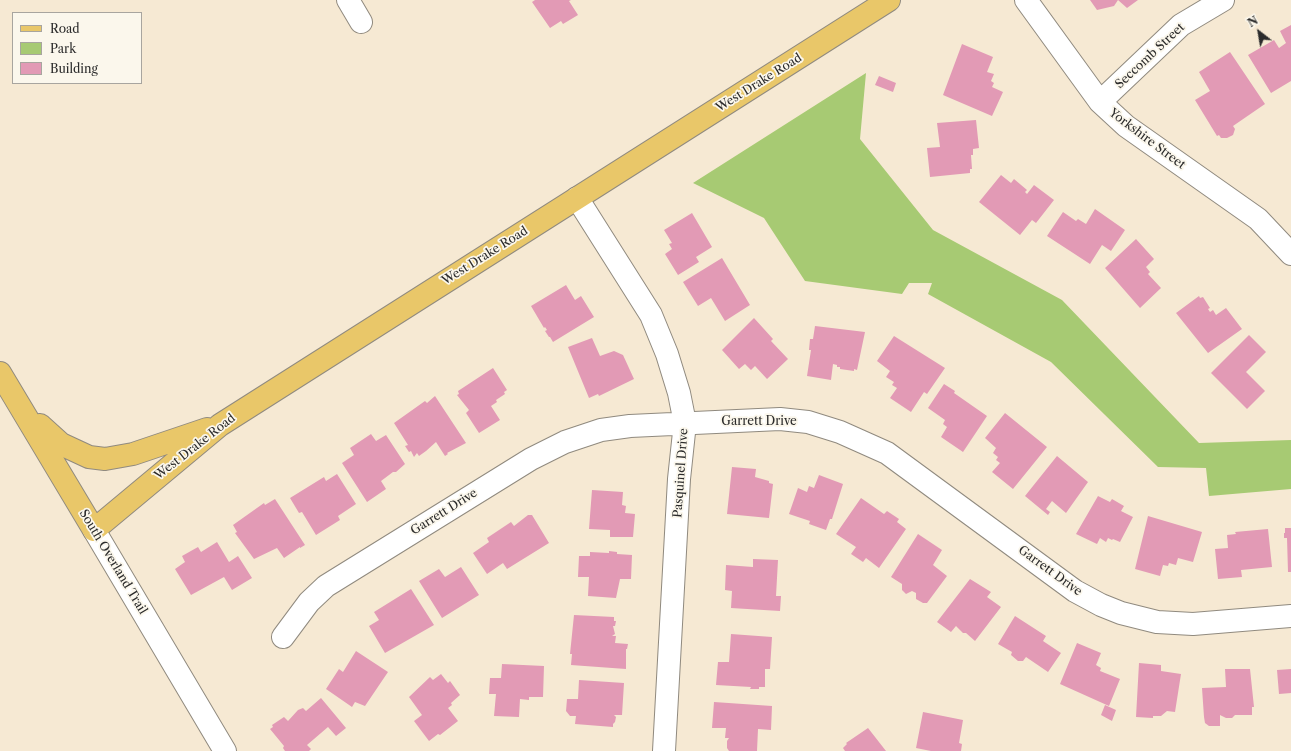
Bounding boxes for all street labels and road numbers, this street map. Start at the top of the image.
street label: Seccomb Street [1112,20,1188,92]
street label: West Drake Road [713,51,805,115]
street label: Yorkshire Street [1106,106,1188,172]
street label: West Drake Road [439,224,531,288]
street label: West Drake Road [152,411,238,483]
street label: Garrett Drive [721,415,797,429]
street label: Pasquinel Drive [671,428,691,518]
street label: Garrett Drive [408,486,480,538]
street label: South Overland Trail [76,507,150,617]
street label: Garrett Drive [1015,543,1085,599]

